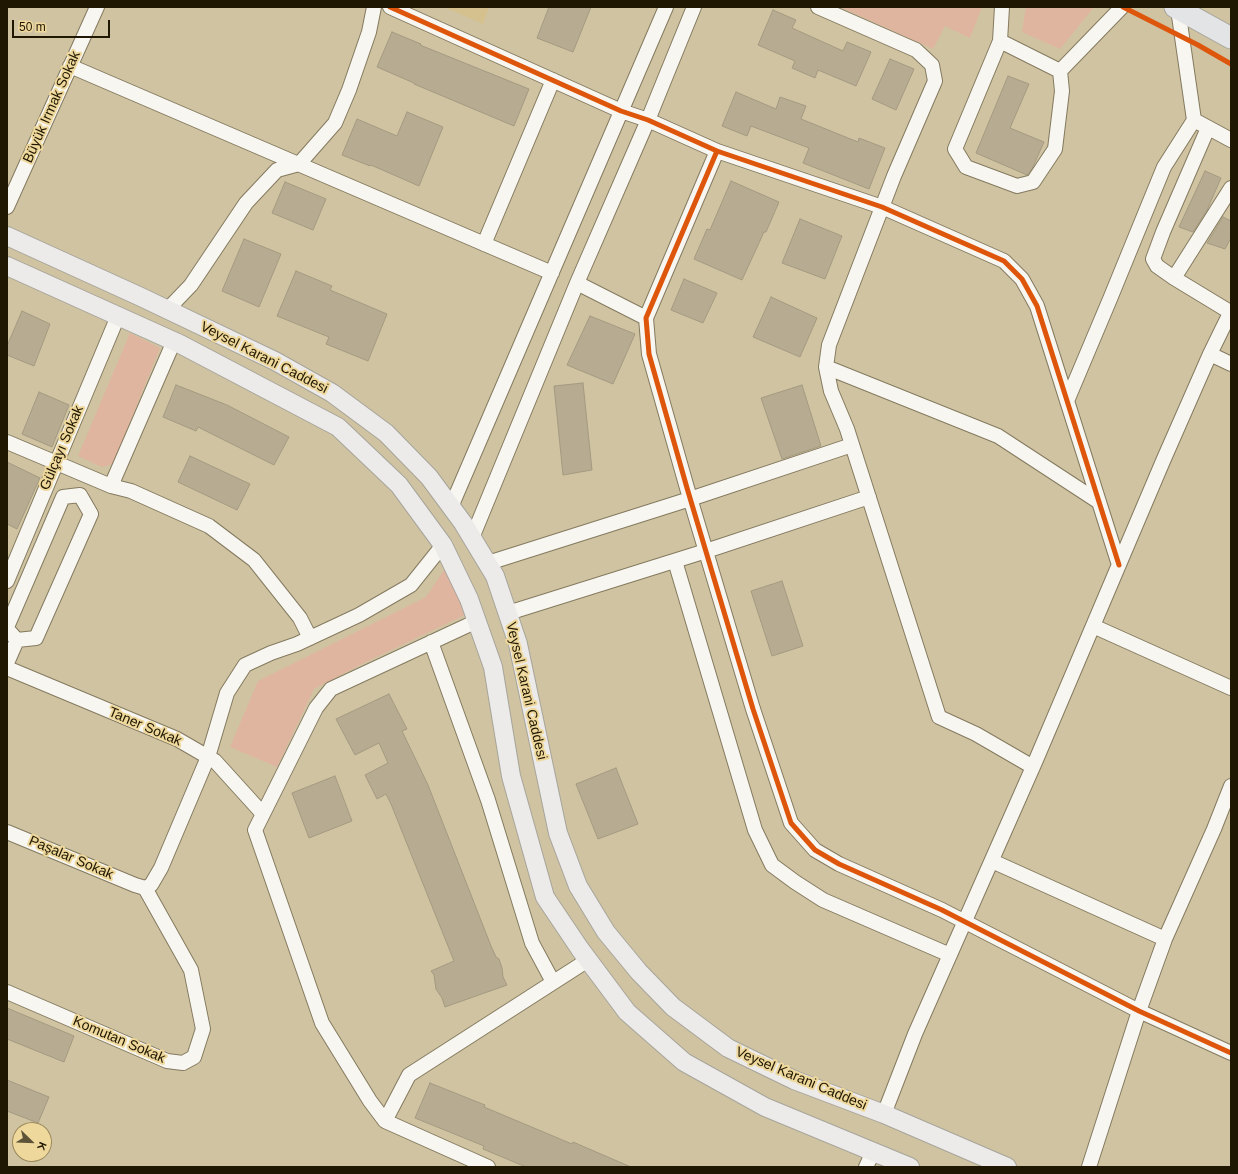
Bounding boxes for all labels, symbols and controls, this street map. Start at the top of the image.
scale bar [14,12,112,38]
text: 50 m [19,20,46,34]
street label: Büyük Irmak Sokak [20,48,84,166]
street label: Veysel Karani Caddesi [197,319,331,397]
street label: Gülçayı Sokak [37,403,87,493]
street label: Veysel Karani Caddesi [502,620,550,762]
street label: Taner Sokak [106,704,184,750]
street label: Paşalar Sokak [26,833,116,883]
street label: Komutan Sokak [70,1013,168,1067]
street label: Veysel Karani Caddesi [733,1044,869,1114]
north arrow [12,1122,52,1162]
text: K [35,1140,49,1152]

